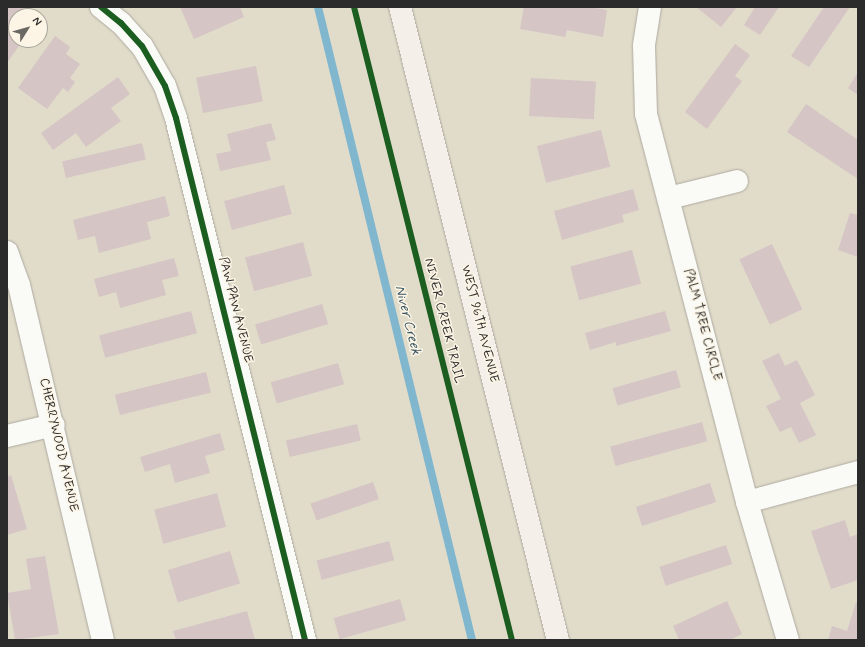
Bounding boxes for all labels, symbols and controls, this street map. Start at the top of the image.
north arrow [8,8,48,48]
text: N [29,14,45,29]
street label: PAW PAW AVENUE [214,255,256,365]
street label: NIVER CREEK TRAIL [420,257,466,385]
street label: WEST 96TH AVENUE [457,264,501,384]
street label: PALM TREE CIRCLE [679,265,725,385]
water label: Niver Creek [391,284,425,356]
street label: CHERRYWOOD AVENUE [35,376,81,514]

